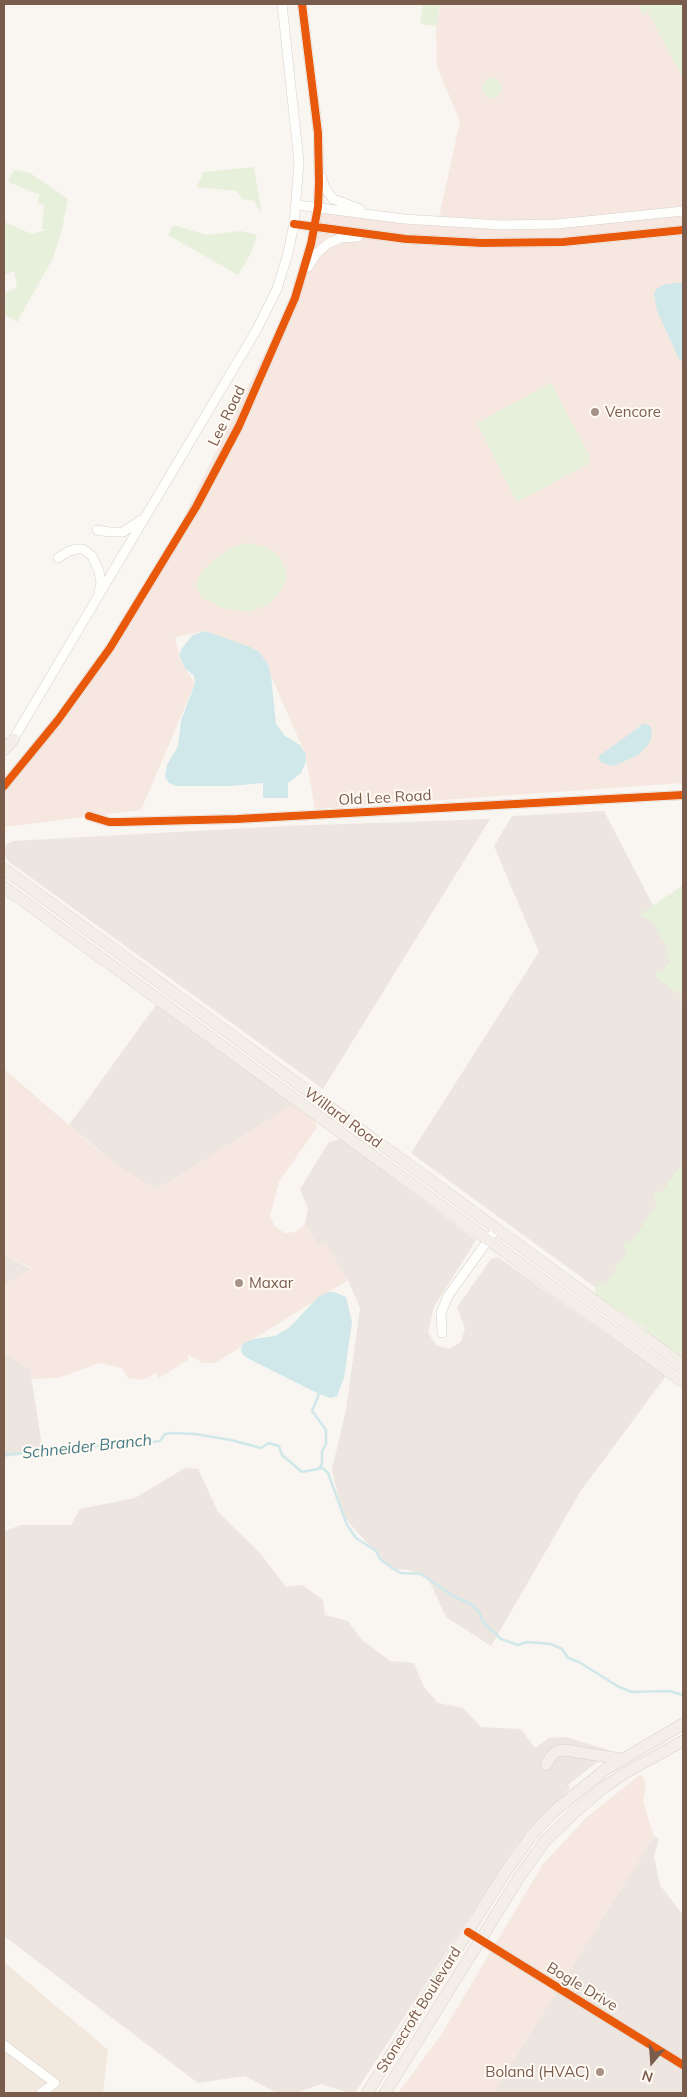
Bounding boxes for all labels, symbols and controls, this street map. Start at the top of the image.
street label: Lee Road [205,383,249,449]
place label: Vencore [605,403,661,421]
marker: Vencore [589,406,601,418]
street label: Old Lee Road [338,787,432,809]
street label: Willard Road [301,1084,385,1152]
place label: Maxar [249,1274,293,1292]
marker: Maxar [233,1277,245,1289]
water label: Schneider Branch [21,1431,153,1463]
street label: Stonecroft Boulevard [373,1944,465,2076]
street label: Bogle Drive [543,1959,621,2015]
north arrow [627,2037,677,2087]
place label: Boland (HVAC) [485,2063,590,2081]
marker: Boland (HVAC) [594,2066,606,2078]
text: N [640,2066,655,2086]

